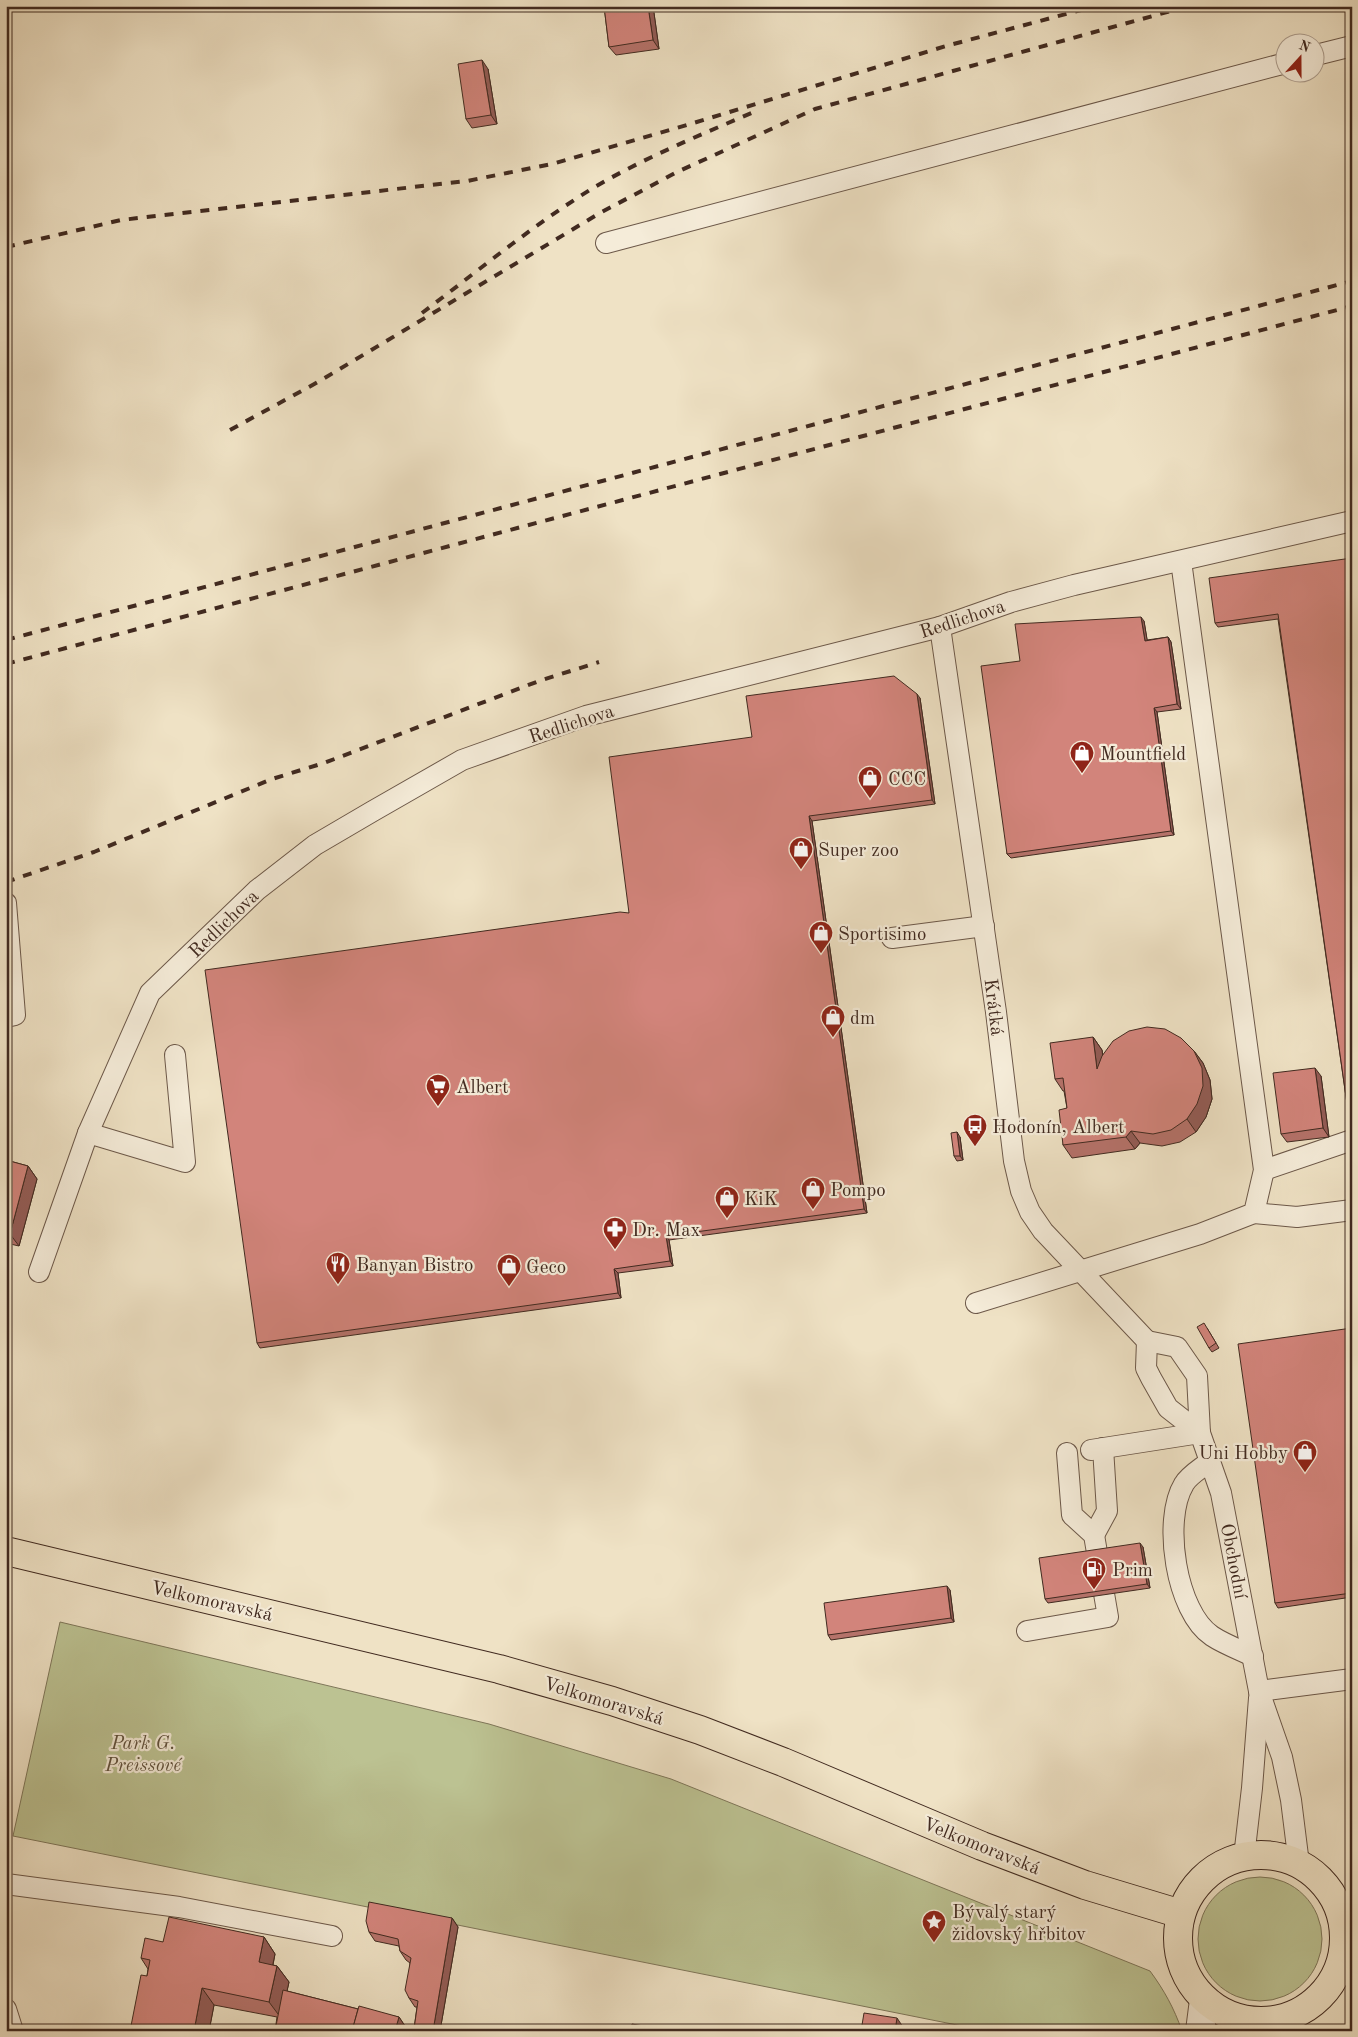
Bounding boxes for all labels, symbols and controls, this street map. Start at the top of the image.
north arrow [1276,32,1326,82]
text: N [1297,38,1312,55]
street label: Redlichova [918,597,1008,643]
street label: Redlichova [527,702,617,748]
shop icon: Mountfield [1069,740,1095,774]
place label: Mountfield [1100,746,1186,765]
shop icon: CCC [857,765,883,799]
place label: CCC [888,771,926,790]
shop icon: Super zoo [788,836,814,870]
place label: Super zoo [818,842,899,861]
street label: Redlichova [186,887,264,962]
shop icon: Sportisimo [808,920,834,954]
place label: Sportisimo [838,926,927,945]
street label: Krátká [980,978,1006,1038]
shop icon: dm [820,1004,846,1038]
place label: dm [850,1010,875,1029]
supermarket icon: Albert [425,1073,451,1107]
place label: Albert [456,1079,509,1098]
bus stop icon: Hodonín, Albert [962,1113,988,1147]
place label: Hodonín, Albert [992,1119,1125,1138]
shop icon: Pompo [800,1176,826,1210]
place label: Pompo [830,1182,886,1201]
shop icon: KiK [714,1185,740,1219]
place label: KiK [744,1191,778,1210]
pharmacy icon: Dr. Max [602,1216,628,1250]
place label: Dr. Max [632,1222,701,1241]
restaurant icon: Banyan Bistro [325,1251,351,1285]
shop icon: Geco [496,1253,522,1287]
place label: Banyan Bistro [356,1257,474,1276]
place label: Geco [526,1259,566,1278]
shop icon: Uni Hobby [1292,1439,1318,1473]
place label: Uni Hobby [1199,1445,1288,1464]
street label: Obchodní [1216,1522,1249,1602]
fuel station icon: Prim [1081,1556,1107,1590]
place label: Prim [1112,1562,1153,1581]
street label: Velkomoravská [149,1579,275,1626]
street label: Velkomoravská [541,1675,666,1730]
park label: Park G. Preissové [104,1735,183,1776]
street label: Velkomoravská [920,1815,1043,1880]
place label: Bývalý starý židovský hřbitov [952,1904,1086,1945]
place icon: Bývalý starý židovský hřbitov [921,1909,947,1943]

